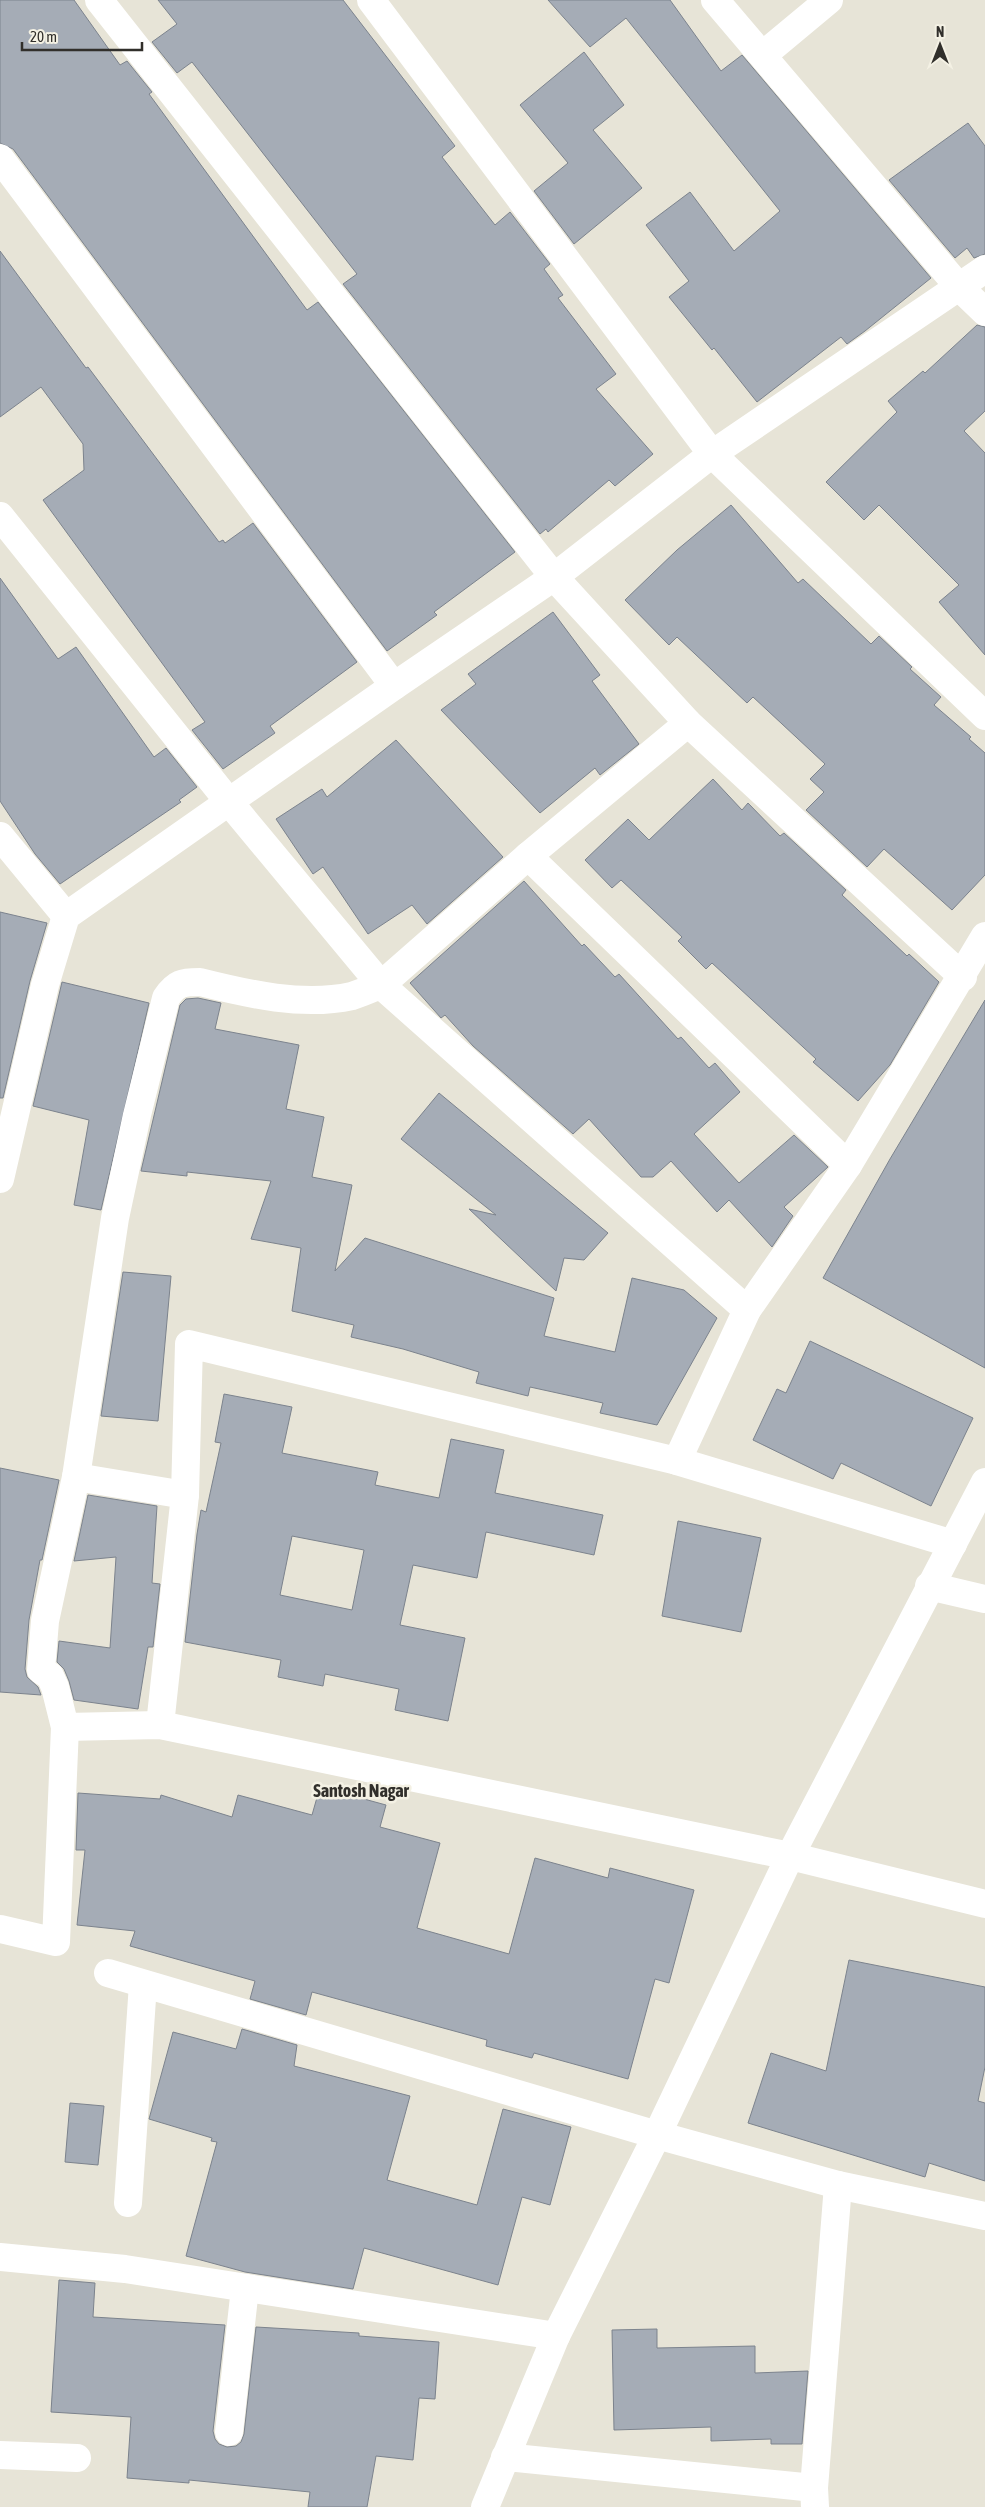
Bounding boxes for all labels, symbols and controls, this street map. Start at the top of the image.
scale bar [22,20,142,52]
north arrow [915,20,965,70]
text: N [936,24,944,40]
text: 20 m [30,28,57,45]
district label: Santosh Nagar [313,1780,410,1801]

